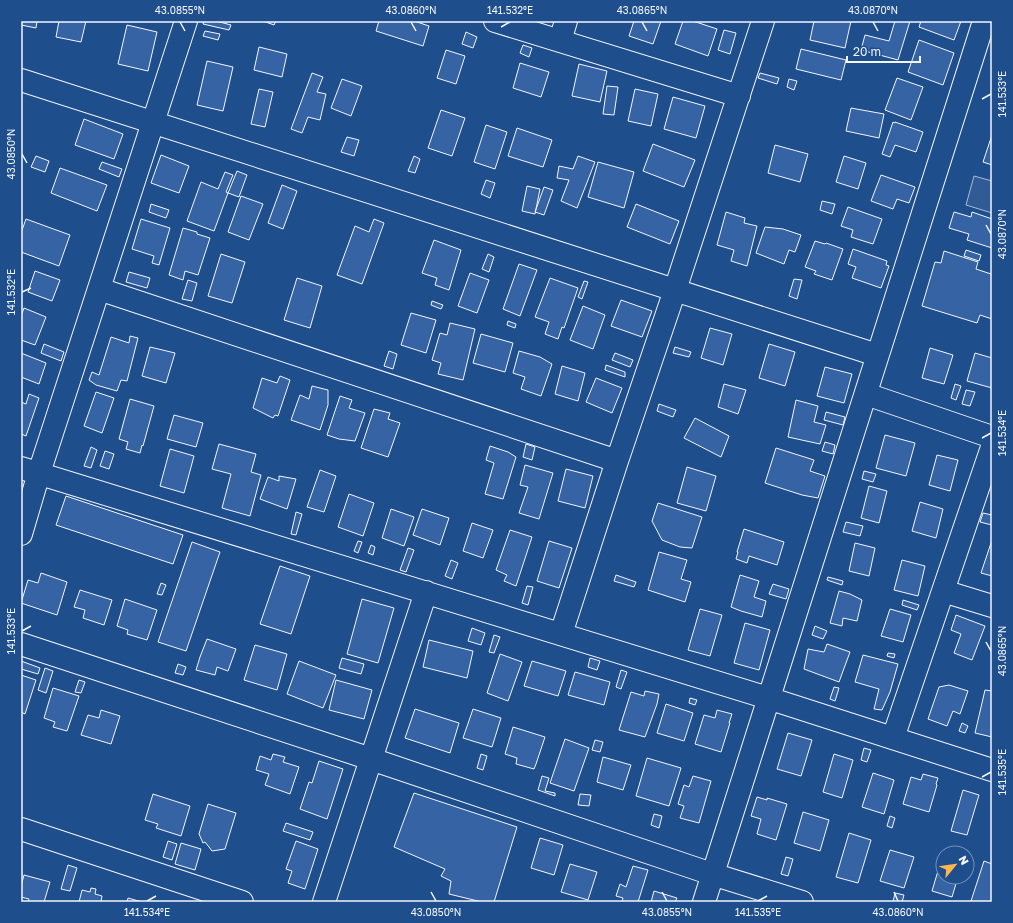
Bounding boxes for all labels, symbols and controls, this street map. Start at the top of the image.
text: 43.0855°N [155,4,205,16]
text: 43.0860°N [386,4,437,16]
text: 141.532°E [487,4,533,16]
text: 43.0865°N [617,4,667,16]
text: 43.0870°N [848,4,898,16]
scale bar [847,38,920,64]
text: 20 m [853,44,881,59]
text: 141.533°E [996,71,1008,117]
text: 43.0850°N [5,129,17,179]
text: 43.0870°N [996,209,1008,259]
text: 141.532°E [5,269,17,315]
text: 141.534°E [996,410,1008,456]
text: 141.533°E [5,608,17,654]
text: 43.0865°N [996,626,1008,676]
text: 141.535°E [996,749,1008,795]
north arrow [935,845,975,885]
text: N [956,853,972,867]
text: 141.534°E [124,906,170,918]
text: 43.0850°N [411,906,461,918]
text: 43.0855°N [642,906,692,918]
text: 141.535°E [735,906,781,918]
text: 43.0860°N [873,906,924,918]

